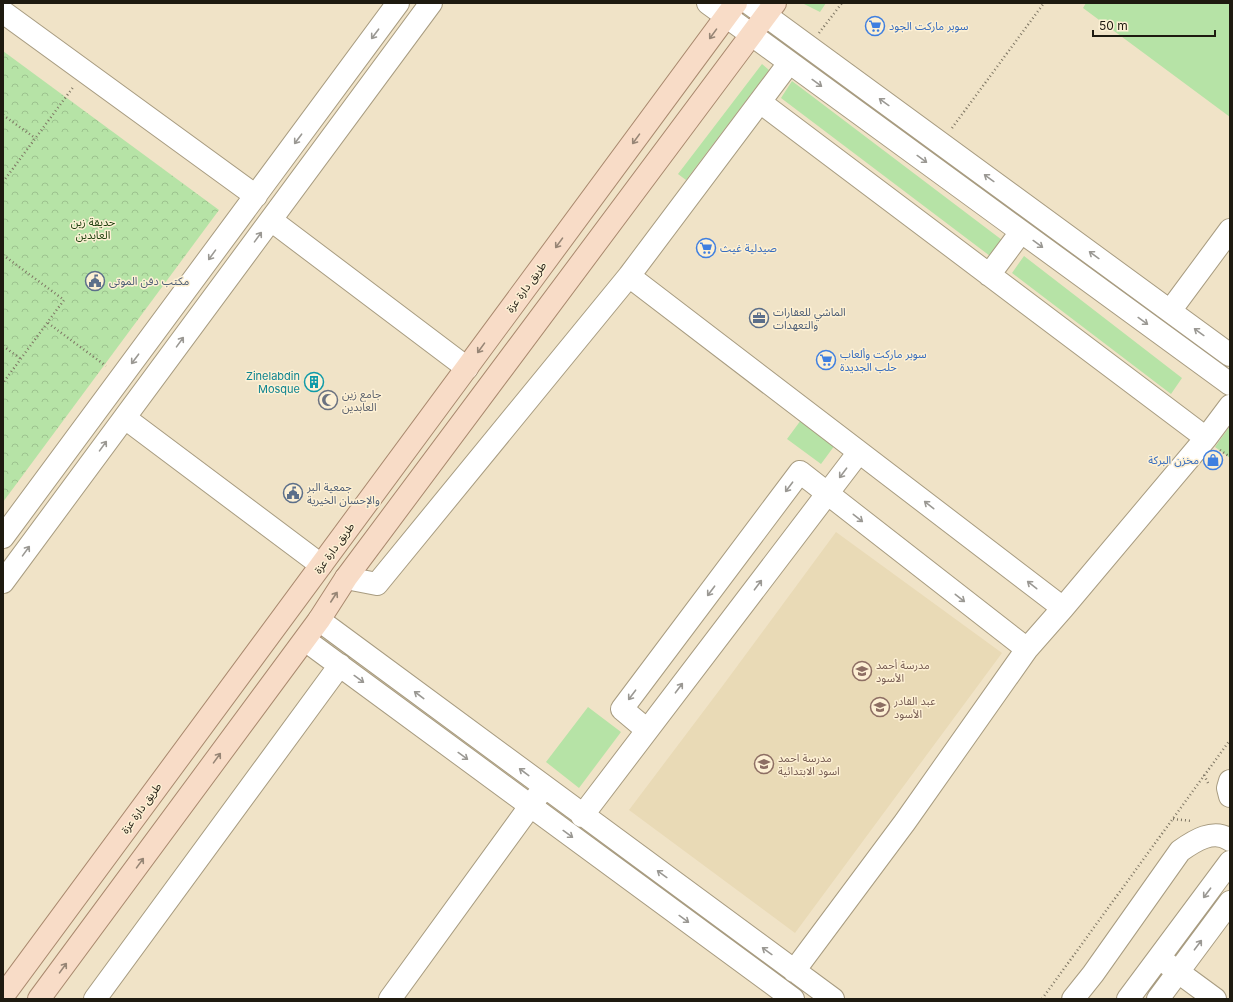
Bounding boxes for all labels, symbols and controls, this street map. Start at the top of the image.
scale bar [1093,12,1215,38]
supermarket icon: سوبر ماركت الجود [864,15,886,37]
text: 50 m [1099,18,1128,33]
place label: سوبر ماركت الجود [889,19,969,33]
one-way arrow [371,29,379,40]
one-way arrow [709,29,717,40]
one-way arrow [811,79,822,87]
one-way arrow [878,97,889,106]
one-way arrow [294,133,302,144]
one-way arrow [632,133,640,144]
one-way arrow [916,155,927,163]
one-way arrow [983,174,994,182]
park label: حديقة زين العابدين [71,215,116,242]
one-way arrow [254,232,262,243]
supermarket icon: صيدلية غيث [695,237,717,259]
one-way arrow [554,238,563,249]
one-way arrow [1032,240,1043,248]
place label: صيدلية غيث [720,241,777,255]
one-way arrow [208,249,216,260]
one-way arrow [1088,251,1099,259]
street label: طريق دارة عزة [503,259,549,315]
public building icon: مكتب دفن الموتى [84,270,106,292]
place label: مكتب دفن الموتى [109,274,190,288]
place label: الماشي للعقارات والتعهدات [773,305,846,332]
office icon: الماشي للعقارات والتعهدات [748,307,770,329]
one-way arrow [1137,317,1148,325]
one-way arrow [1193,328,1204,336]
one-way arrow [176,336,185,347]
one-way arrow [477,342,485,353]
place label: سوبر ماركت وألعاب حلب الجديدة [840,347,927,374]
supermarket icon: سوبر ماركت وألعاب حلب الجديدة [815,349,837,371]
one-way arrow [131,353,139,364]
place label: Zinelabdin Mosque [246,369,300,396]
building icon: Zinelabdin Mosque [303,371,325,393]
place label: جامع زين العابدين [342,387,382,414]
mosque icon: جامع زين العابدين [317,389,339,411]
one-way arrow [99,441,107,452]
shop icon: مخزن البركة [1202,449,1224,471]
place label: مخزن البركة [1148,453,1199,467]
one-way arrow [839,467,847,478]
place label: جمعية البر والإحسان الخيرية [306,480,380,508]
public building icon: جمعية البر والإحسان الخيرية [282,482,304,504]
one-way arrow [784,482,793,493]
one-way arrow [923,501,934,510]
one-way arrow [852,513,863,522]
street label: طريق دارة عزة [311,520,357,576]
one-way arrow [22,546,30,557]
one-way arrow [754,579,762,590]
one-way arrow [1026,580,1037,589]
one-way arrow [706,585,715,596]
one-way arrow [330,591,339,602]
one-way arrow [954,594,965,602]
place label: مدرسة أحمد الأسود [876,658,930,685]
school or university icon: مدرسة أحمد الأسود [851,660,873,682]
one-way arrow [353,675,364,683]
one-way arrow [675,683,683,694]
one-way arrow [628,689,637,700]
one-way arrow [414,691,425,699]
place label: عبد القادر الأسود [893,694,936,721]
school or university icon: عبد القادر الأسود [869,696,891,718]
place label: مدرسة احمد اسود الابتدائية [778,751,840,778]
one-way arrow [458,752,469,761]
one-way arrow [213,753,221,764]
school or university icon: مدرسة احمد اسود الابتدائية [753,753,775,775]
one-way arrow [519,768,530,776]
street label: طريق دارة عزة [118,780,164,836]
one-way arrow [562,829,573,838]
one-way arrow [136,858,144,869]
one-way arrow [657,870,668,878]
one-way arrow [1203,888,1211,899]
one-way arrow [678,915,689,923]
one-way arrow [1193,940,1202,951]
one-way arrow [762,947,773,955]
one-way arrow [58,962,67,973]

